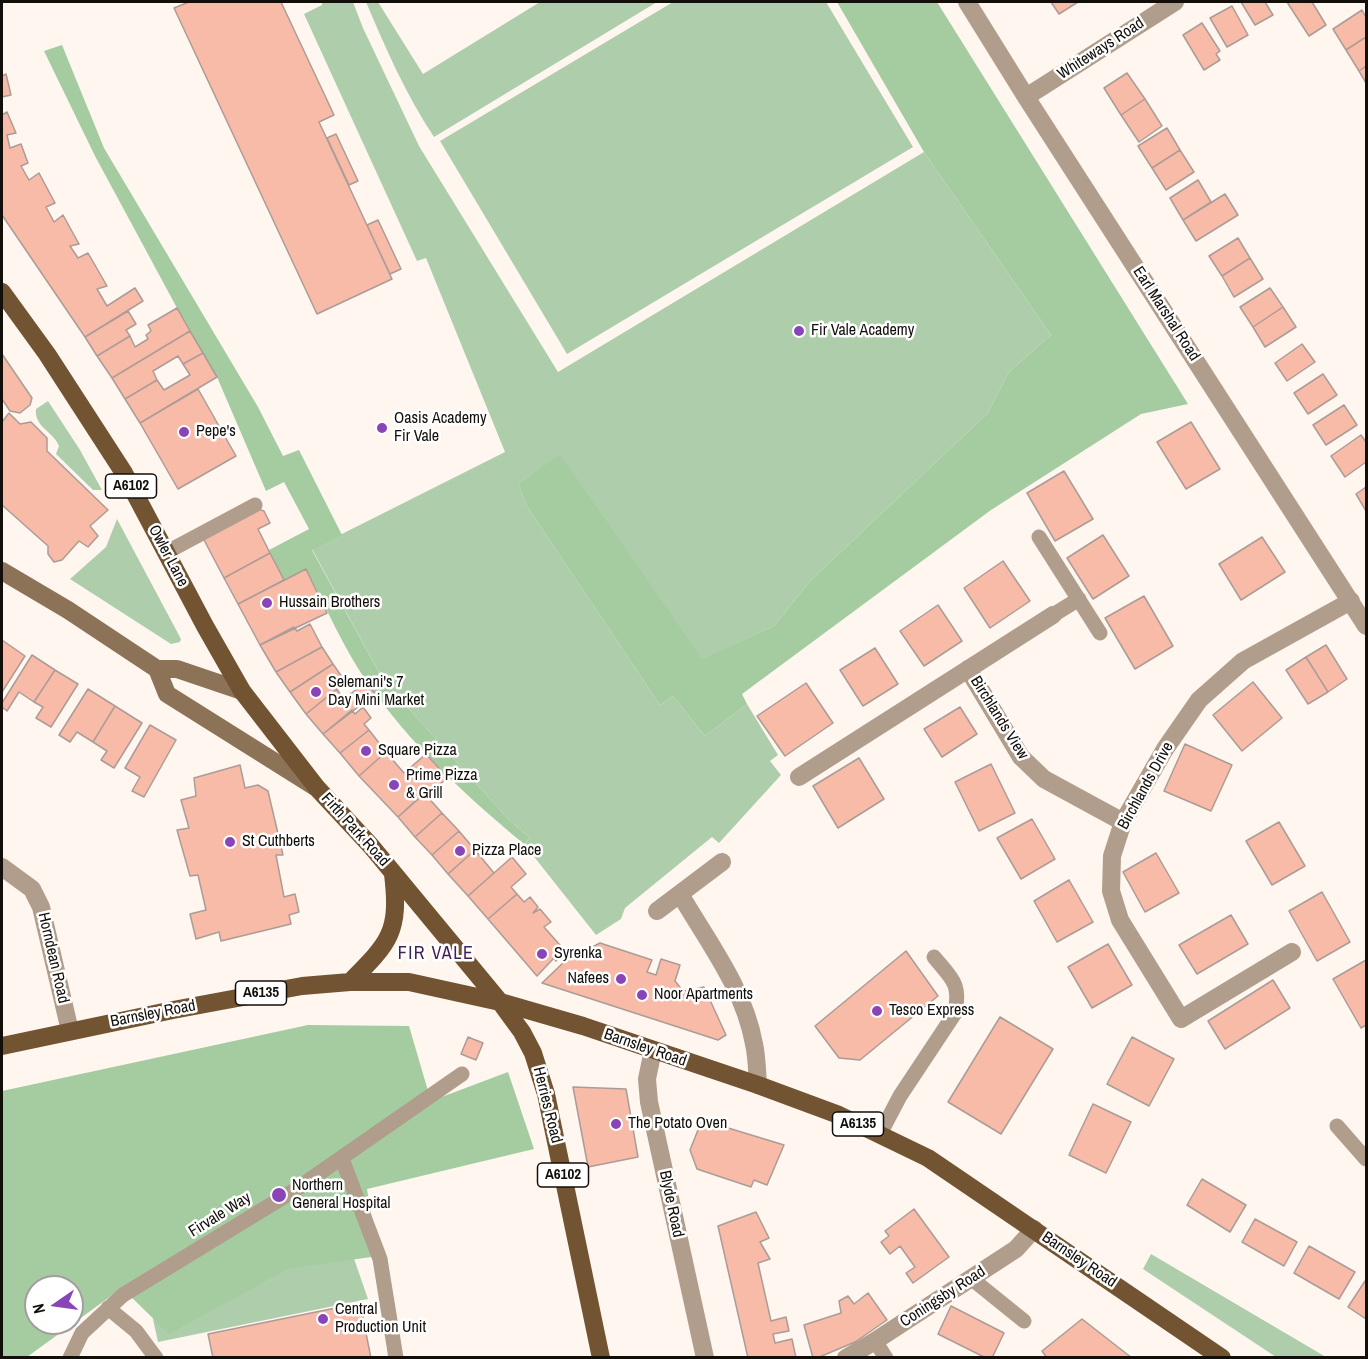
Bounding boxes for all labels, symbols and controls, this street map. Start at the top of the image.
street label: Whiteways Road [1054,14,1148,84]
street label: Earl Marshal Road [1128,263,1204,365]
place label: Fir Vale Academy [811,321,914,341]
marker: Fir Vale Academy [792,324,806,338]
place label: Oasis Academy Fir Vale [394,409,487,447]
marker: Oasis Academy Fir Vale [375,421,389,435]
place label: Pepe's [196,422,236,442]
marker: Pepe's [177,425,191,439]
road number: A6102 [106,474,156,498]
street label: Owler Lane [144,522,192,590]
place label: Hussain Brothers [279,593,380,613]
marker: Hussain Brothers [260,596,274,610]
place label: Selemani's 7 Day Mini Market [328,673,424,711]
street label: Birchlands View [966,673,1032,763]
marker: Selemani's 7 Day Mini Market [309,685,323,699]
street label: Birchlands Drive [1114,739,1178,833]
place label: Square Pizza [378,741,457,761]
marker: Square Pizza [359,744,373,758]
place label: Prime Pizza & Grill [406,766,477,804]
marker: Prime Pizza & Grill [387,778,401,792]
street label: Firth Park Road [317,789,393,871]
place label: St Cuthberts [242,832,315,852]
marker: St Cuthberts [223,835,237,849]
place label: Pizza Place [472,841,541,861]
marker: Pizza Place [453,844,467,858]
street label: Horndean Road [33,911,73,1005]
district label: FIR VALE [398,943,474,965]
place label: Syrenka [554,944,602,964]
marker: Syrenka [535,947,549,961]
place label: Nafees [567,969,609,989]
marker: Nafees [614,972,628,986]
road number: A6135 [236,981,286,1005]
place label: Noor Apartments [654,985,753,1005]
marker: Noor Apartments [635,988,649,1002]
street label: Barnsley Road [109,996,197,1032]
place label: Tesco Express [889,1001,974,1021]
marker: Tesco Express [870,1004,884,1018]
street label: Barnsley Road [601,1025,689,1071]
street label: Herries Road [528,1065,566,1145]
road number: A6135 [832,1112,884,1136]
place label: The Potato Oven [628,1114,727,1134]
marker: The Potato Oven [609,1117,623,1131]
road number: A6102 [538,1163,588,1187]
street label: Blyde Road [655,1169,687,1239]
place label: Northern General Hospital [292,1176,390,1214]
marker: Northern General Hospital [270,1186,288,1204]
street label: Firvale Way [185,1188,255,1242]
street label: Barnsley Road [1038,1228,1120,1292]
street label: Coningsby Road [897,1262,989,1332]
north arrow [24,1275,84,1335]
place label: Central Production Unit [335,1300,426,1338]
text: N [27,1302,50,1316]
marker: Central Production Unit [316,1312,330,1326]

